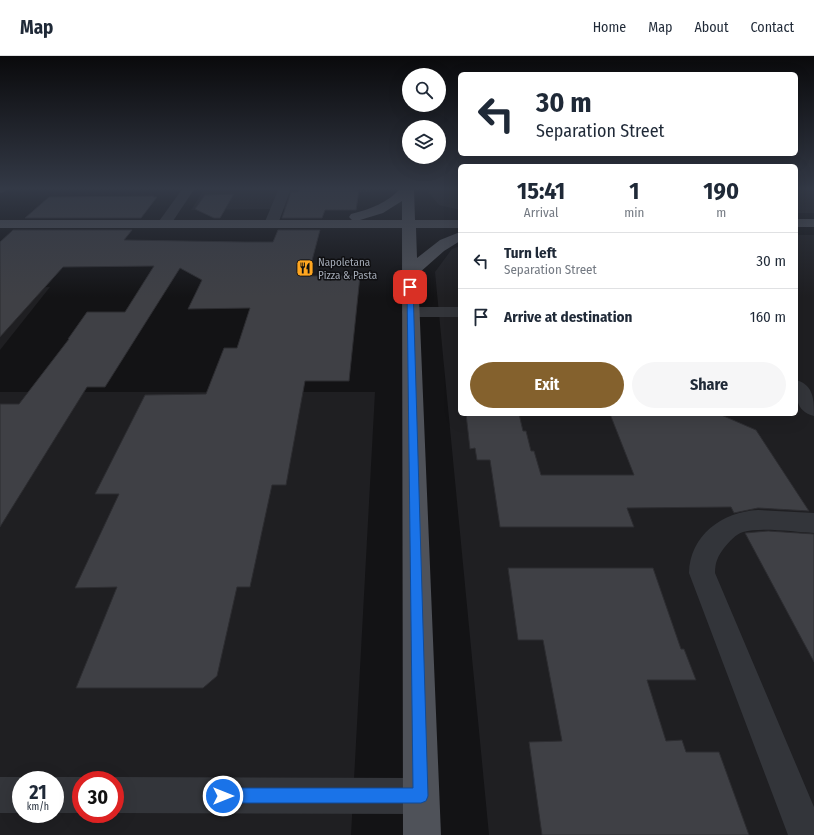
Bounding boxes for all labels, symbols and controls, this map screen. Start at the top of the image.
text: Map [20,16,53,39]
text: Home [593,19,626,36]
text: Map [648,19,672,36]
text: About [694,19,729,36]
text: Contact [751,19,794,36]
map controls [402,68,446,164]
button: search [402,68,446,112]
text: 30 m [536,86,592,119]
icon: left [470,88,522,140]
button: layers [402,120,446,164]
text: Separation Street [536,120,664,142]
text: 15:41 [517,177,565,205]
text: 1 [629,177,639,205]
text: 190 [703,177,739,205]
text: Arrival [524,205,558,220]
text: min [624,205,644,220]
text: m [716,205,726,220]
text: Turn left [504,244,557,262]
icon: left [470,250,492,272]
text: 30 m [756,252,786,270]
place label: Napoletana Pizza & Pasta [318,256,377,282]
restaurant icon: Napoletana Pizza & Pasta [295,258,315,278]
text: Separation Street [504,262,597,277]
pin [393,270,427,304]
icon: arrive [399,276,421,298]
icon: arrive [470,306,492,328]
text: Arrive at destination [504,308,632,326]
text: 160 m [750,308,786,326]
button: Exit [470,362,624,408]
button: Share [632,362,786,408]
speed limit sign: 30 [72,771,124,823]
position arrow [202,775,244,817]
text: 21 [29,780,47,804]
text: km/h [27,801,49,813]

